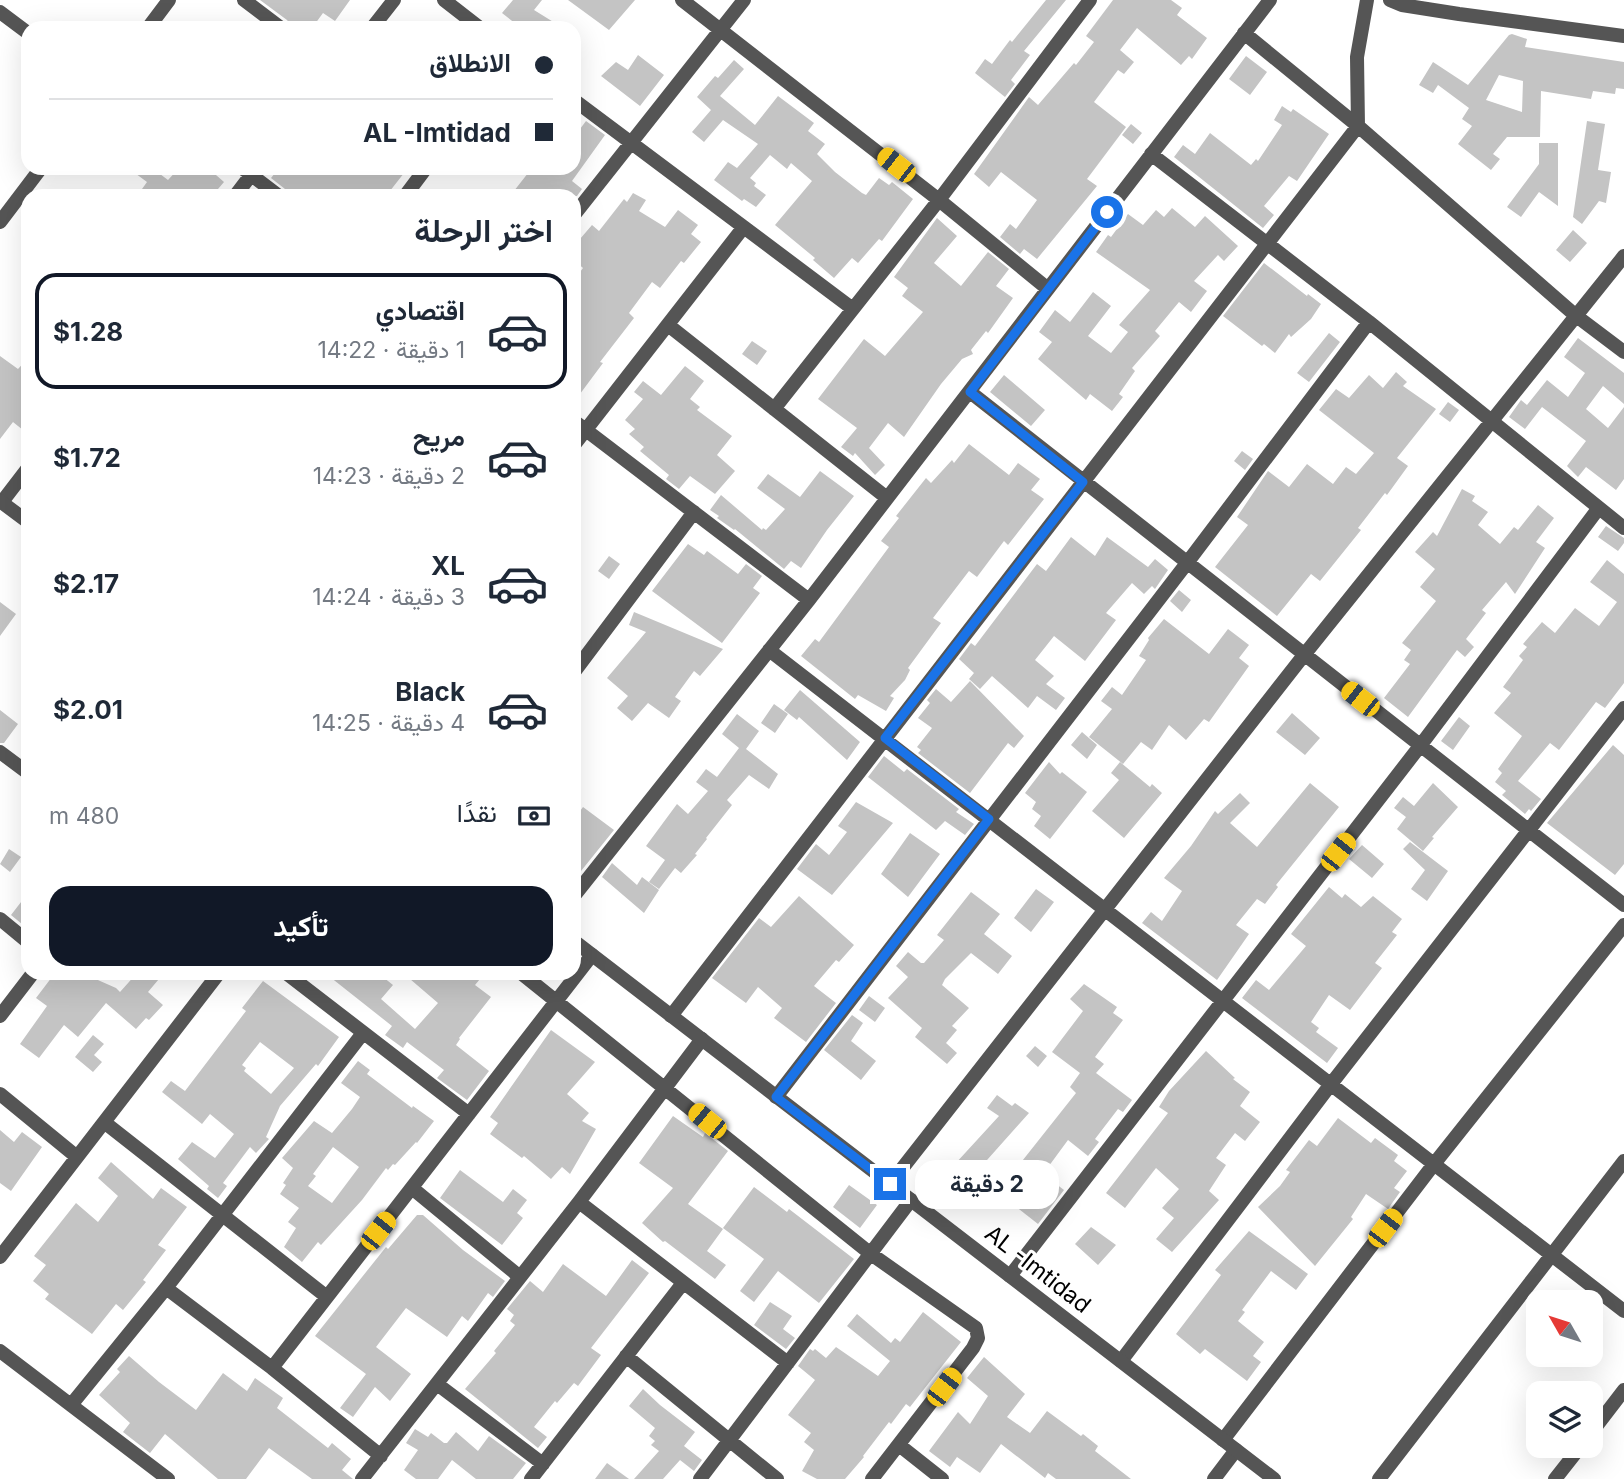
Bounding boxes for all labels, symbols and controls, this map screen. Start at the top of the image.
text: الانطلاق [429,47,511,78]
text: AL -Imtidad [363,117,511,148]
car [873,144,920,186]
route start [1091,196,1123,228]
text: اختر الرحلة [414,211,553,250]
text: اقتصادي [376,295,465,326]
icon: car [486,300,549,363]
text: $1.28 [53,316,123,347]
text: 1 دقيقة · 14:22 [317,336,465,364]
text: مريح [413,421,465,452]
icon: car [486,426,549,489]
text: $1.72 [53,442,121,473]
text: 2 دقيقة · 14:23 [313,462,465,490]
text: XL [431,550,465,581]
icon: car [486,552,549,615]
text: $2.17 [53,568,119,599]
text: 3 دقيقة · 14:24 [312,583,465,611]
text: Black [395,676,465,707]
icon: car [486,678,549,741]
car [1337,678,1384,720]
text: $2.01 [53,694,123,725]
text: 4 دقيقة · 14:25 [312,709,465,737]
text: نقدًا [457,797,497,828]
icon: cash [515,797,553,835]
text: 480 m [49,802,119,830]
car [1317,829,1360,875]
button: تأكيد [49,886,553,966]
car [685,1100,730,1142]
callout: 2 دقيقة [914,1160,1058,1208]
route end [874,1168,906,1200]
text: 2 دقيقة [950,1170,1024,1198]
car [1364,1205,1407,1251]
car [357,1208,400,1254]
street label: AL -Imtidad [980,1219,1096,1319]
north arrow [1526,1290,1603,1367]
map controls [1526,1290,1603,1458]
car [923,1364,966,1410]
button: layers [1526,1381,1603,1458]

